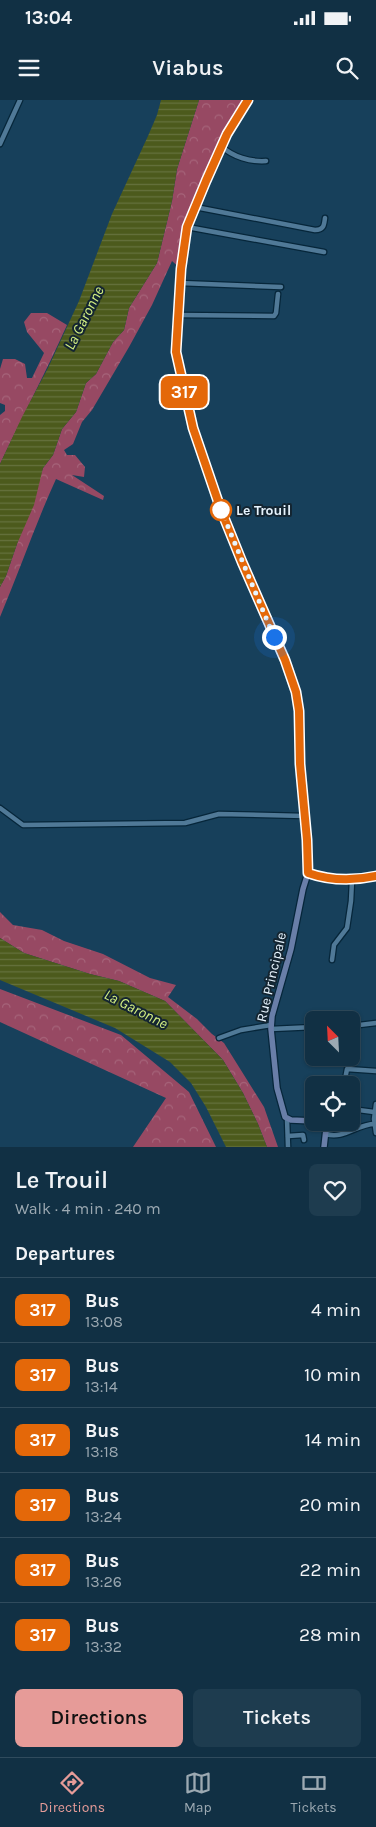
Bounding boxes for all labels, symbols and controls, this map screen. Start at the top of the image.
text: 13:04 [25,7,72,29]
icon: menu [15,54,43,82]
icon: search [333,54,361,82]
text: Viabus [152,55,224,81]
water label: La Garonne [60,283,108,353]
line badge: 317 [155,376,213,408]
text: 317 [171,381,197,403]
marker: Le Trouil [210,499,232,521]
place label: Le Trouil [236,502,291,519]
your location [262,625,287,650]
street label: Rue Principale [253,931,290,1024]
water label: La Garonne [101,985,171,1033]
north arrow [305,1011,360,1066]
map controls [305,1011,360,1131]
button: locate [305,1076,360,1131]
button: heart [309,1164,361,1216]
text: Le Trouil [15,1166,108,1194]
text: Walk · 4 min · 240 m [15,1199,161,1218]
text: Departures [15,1243,115,1265]
text: Bus [85,1290,119,1312]
text: 317 [29,1299,56,1321]
text: 4 min [311,1299,361,1321]
text: 13:08 [85,1312,123,1331]
text: Bus [85,1355,119,1377]
text: 317 [29,1364,56,1386]
text: 10 min [304,1364,361,1386]
text: 13:14 [85,1377,118,1396]
text: Bus [85,1420,119,1442]
text: 317 [29,1429,56,1451]
text: 14 min [305,1429,361,1451]
text: 13:18 [85,1442,119,1461]
text: Bus [85,1485,119,1507]
text: 317 [29,1494,56,1516]
text: 20 min [299,1494,361,1516]
text: 13:24 [85,1507,122,1526]
text: Bus [85,1550,119,1572]
text: 317 [29,1559,56,1581]
text: 22 min [300,1559,361,1581]
text: 13:26 [85,1572,122,1591]
text: Bus [85,1615,119,1637]
text: 317 [29,1624,56,1646]
text: 28 min [299,1624,361,1646]
text: 13:32 [85,1637,122,1656]
button: Directions [15,1689,183,1747]
button: Tickets [193,1689,361,1747]
tab: Directions [39,1769,105,1816]
tab: Map [184,1769,212,1816]
tab: Tickets [291,1769,337,1816]

